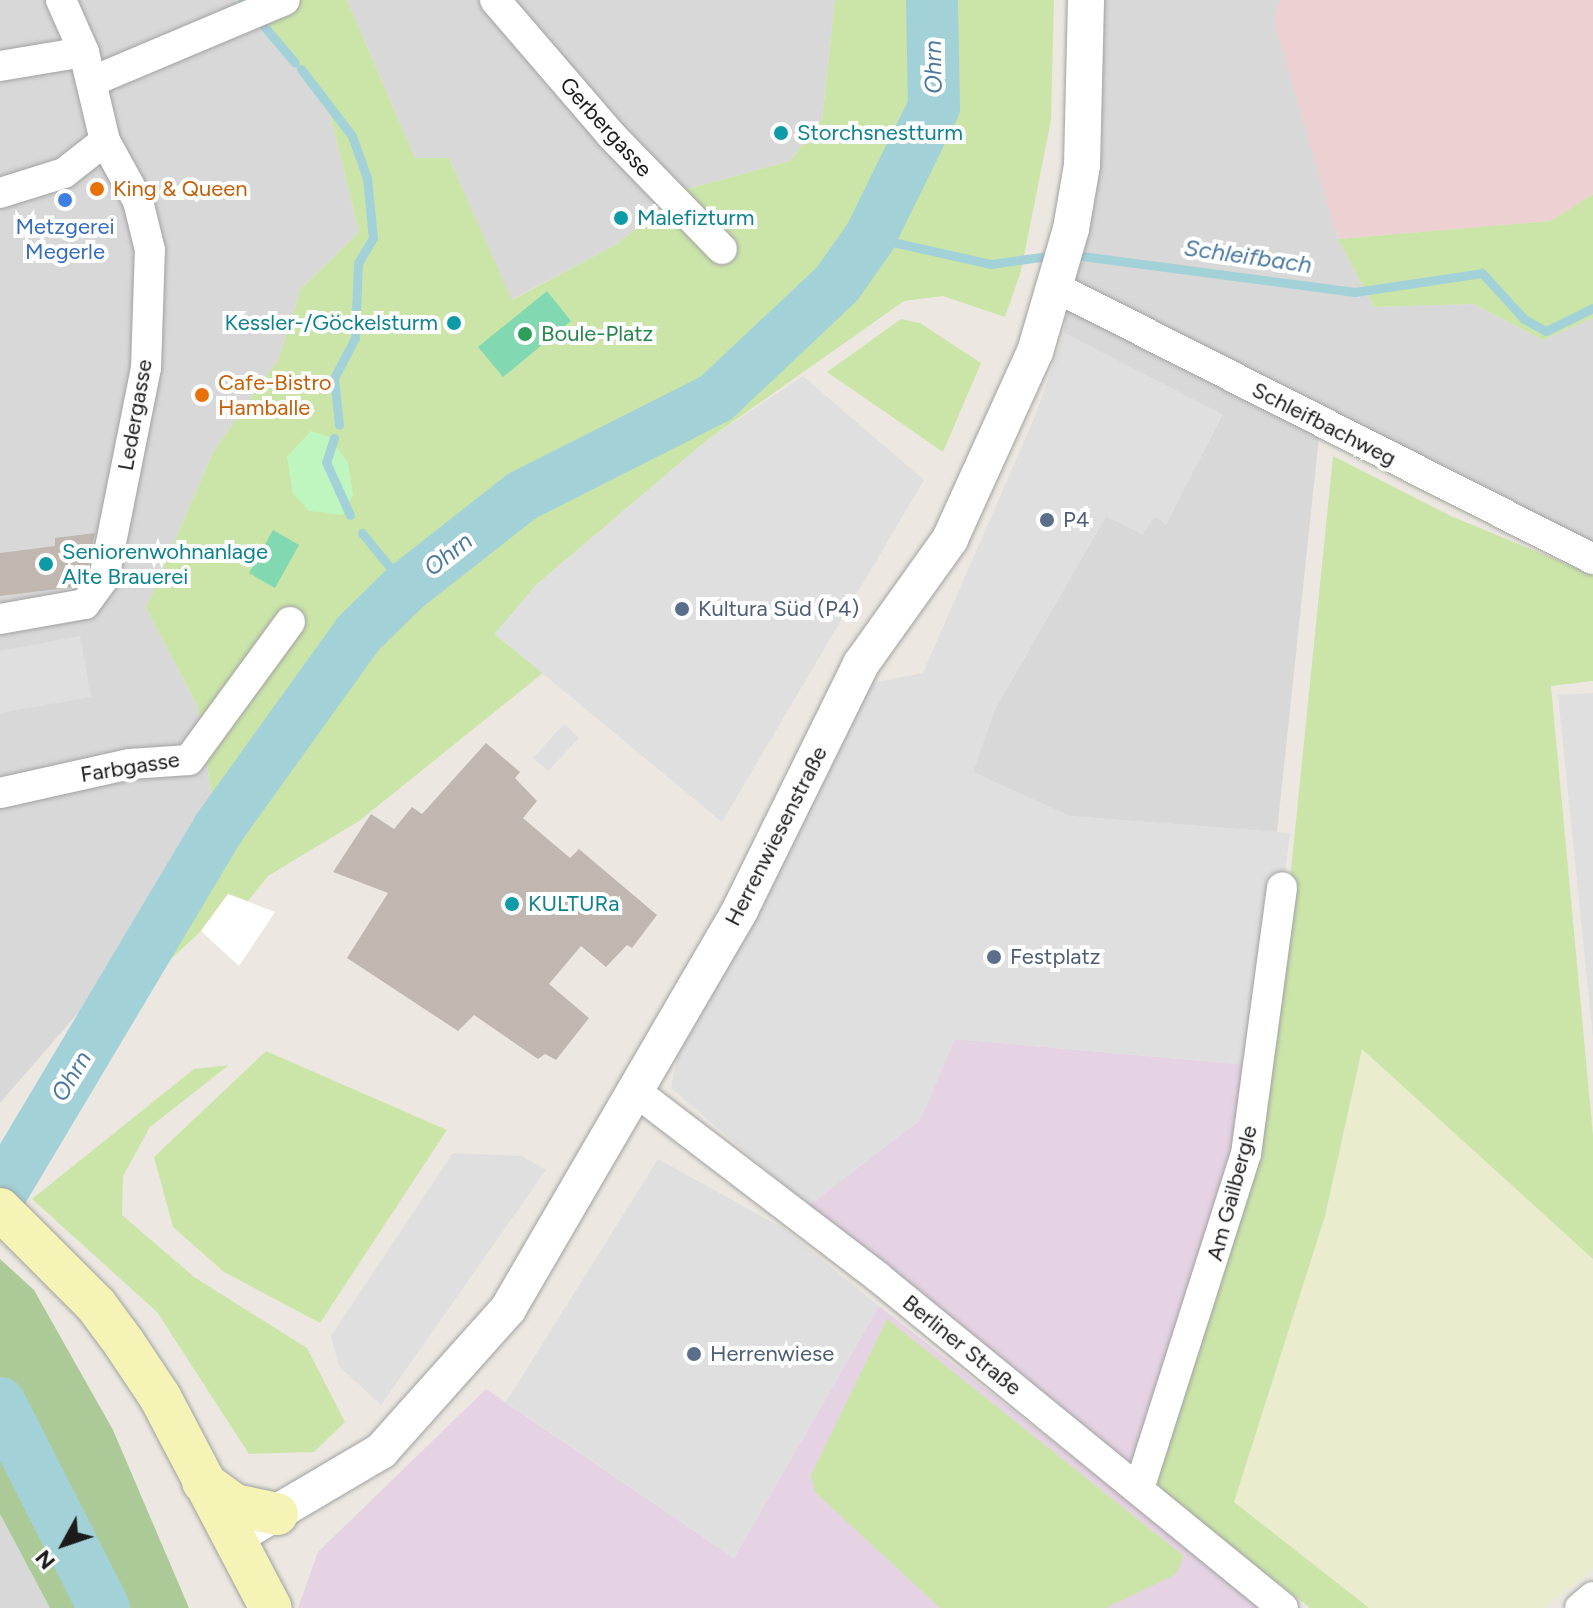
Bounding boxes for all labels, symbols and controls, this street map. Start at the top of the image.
water label: Ohrn [918,40,948,94]
street label: Gerbergasse [554,72,658,182]
place label: Storchsnestturm [797,120,963,146]
marker: Storchsnestturm [772,124,790,142]
place label: King & Queen [113,176,247,202]
marker: King & Queen [88,180,106,198]
marker: Metzgerei Megerle [56,191,74,209]
place label: Malefizturm [637,205,754,231]
marker: Malefizturm [612,209,630,227]
place label: Metzgerei Megerle [15,213,115,264]
water label: Schleifbach [1182,233,1314,279]
place label: Kessler-/Göckelsturm [225,310,438,336]
marker: Kessler-/Göckelsturm [445,314,463,332]
place label: Boule-Platz [541,321,653,347]
marker: Boule-Platz [516,325,534,343]
street label: Ledergasse [112,357,158,473]
place label: Cafe-Bistro Hamballe [218,369,332,420]
street label: Schleifbachweg [1248,376,1400,472]
marker: Cafe-Bistro Hamballe [193,386,211,404]
place label: P4 [1063,507,1089,533]
marker: P4 [1038,511,1056,529]
water label: Ohrn [418,526,478,582]
place label: Seniorenwohnanlage Alte Brauerei [62,538,268,590]
marker: Seniorenwohnanlage Alte Brauerei [37,555,55,573]
place label: Kultura Süd (P4) [698,596,859,622]
marker: Kultura Süd (P4) [673,600,691,618]
street label: Herrenwiesenstraße [719,742,833,930]
street label: Farbgasse [79,746,181,788]
place label: KULTURa [528,891,619,917]
marker: KULTURa [503,895,521,913]
place label: Festplatz [1010,944,1101,970]
marker: Festplatz [985,948,1003,966]
water label: Ohrn [45,1046,97,1106]
street label: Am Gailbergle [1201,1122,1263,1264]
street label: Berliner Straße [897,1289,1027,1401]
place label: Herrenwiese [710,1341,834,1367]
marker: Herrenwiese [685,1345,703,1363]
north arrow [24,1504,104,1584]
text: N [29,1545,61,1575]

